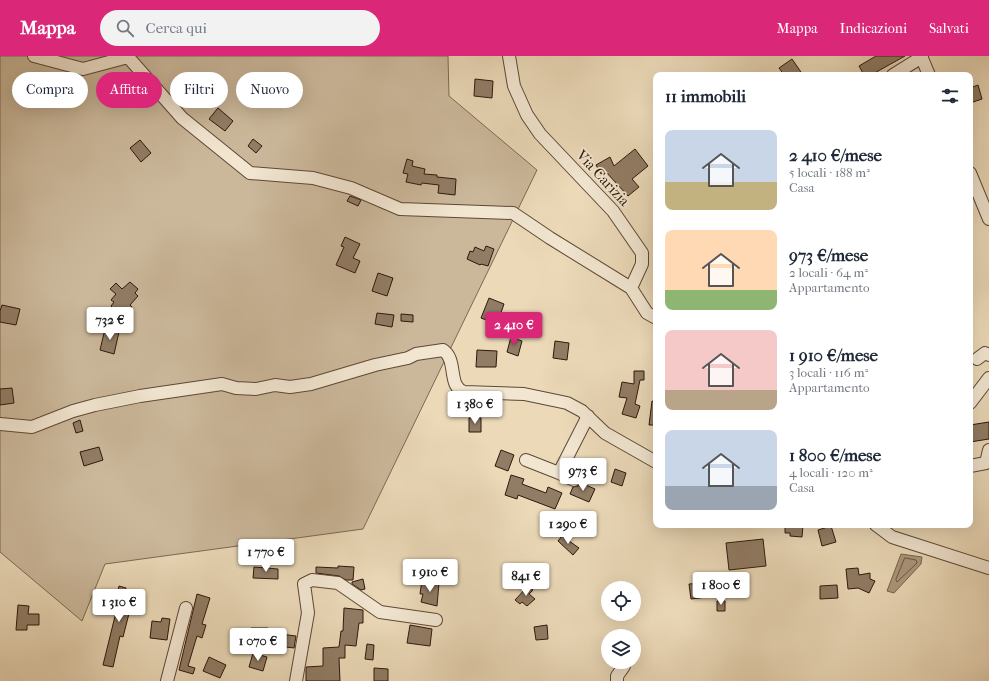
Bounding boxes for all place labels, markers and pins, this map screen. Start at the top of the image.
pin: 732 € [82,307,138,341]
pin: 2 410 € [477,312,551,346]
pin: 1 380 € [438,391,512,425]
pin: 973 € [555,458,611,492]
pin: 1 290 € [531,511,605,545]
pin: 1 770 € [229,539,303,573]
pin: 1 910 € [393,559,467,593]
pin: 841 € [498,563,554,597]
pin: 1 800 € [684,572,758,606]
pin: 1 310 € [82,589,156,623]
pin: 1 070 € [221,628,295,662]

